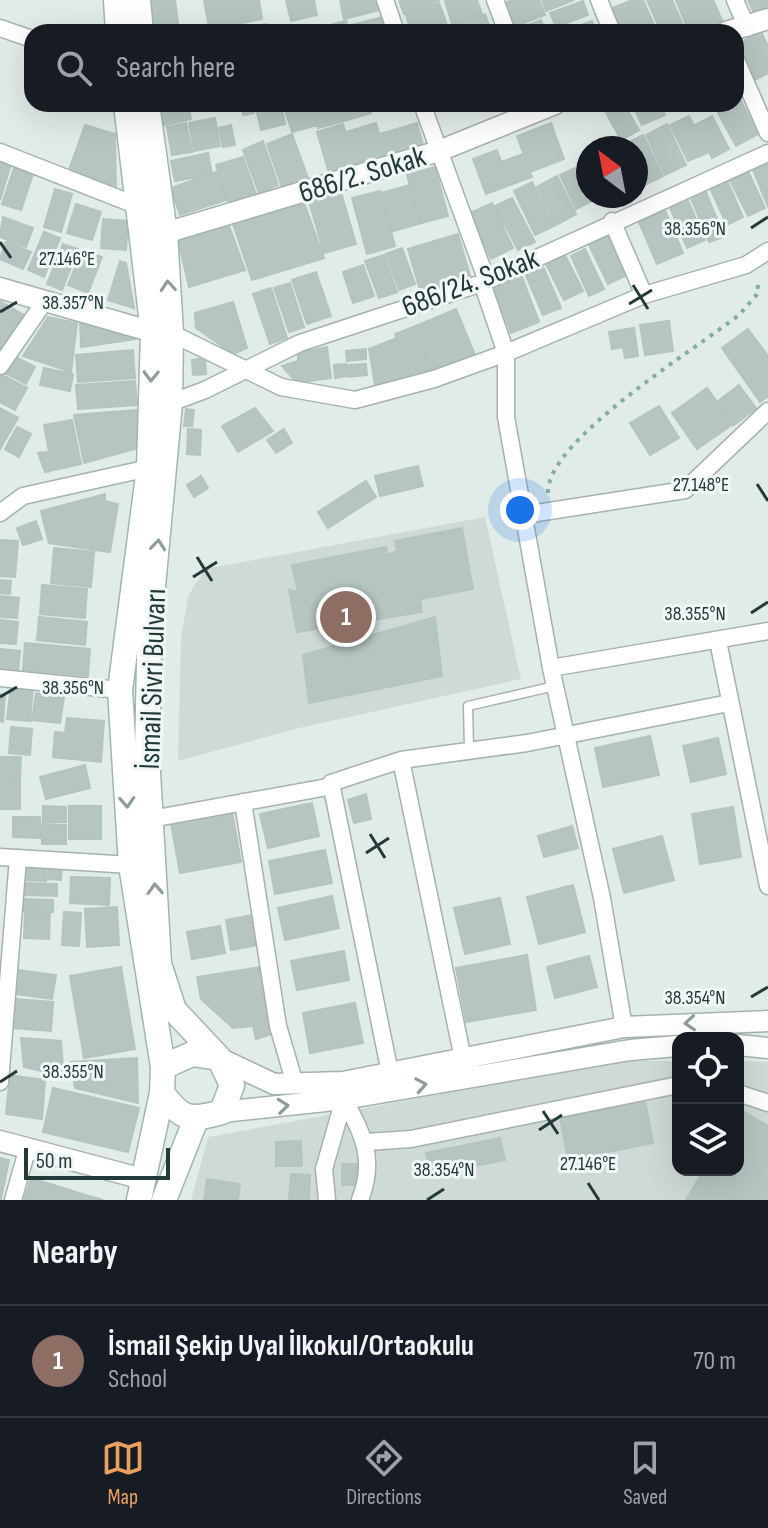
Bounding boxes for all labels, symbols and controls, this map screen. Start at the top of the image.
search box [24,24,744,112]
icon: search [52,46,96,90]
text: Search here [116,50,235,86]
north arrow [576,136,648,208]
street label: 686/2. Sokak [295,138,431,211]
text: 38.356°N [664,217,726,241]
street label: 686/24. Sokak [397,240,544,325]
text: 27.146°E [39,247,95,271]
one-way arrow [160,279,177,292]
text: 38.357°N [42,291,104,315]
one-way arrow [143,370,160,383]
text: 27.148°E [673,473,729,497]
your location [500,490,540,530]
one-way arrow [149,539,166,552]
pin: 1 [320,587,372,647]
street label: İsmail Sivri Bulvarı [132,588,174,770]
text: 38.355°N [664,602,726,626]
text: 38.356°N [42,676,104,700]
one-way arrow [118,796,135,809]
one-way arrow [147,882,164,895]
text: 38.354°N [664,986,726,1010]
one-way arrow [683,1014,696,1031]
map controls [672,1032,744,1176]
button: locate [672,1032,744,1104]
text: 38.355°N [42,1060,104,1084]
one-way arrow [414,1077,427,1094]
one-way arrow [277,1097,290,1114]
button: layers [672,1104,744,1176]
scale bar [24,1144,170,1180]
text: 50 m [36,1148,72,1175]
text: 27.146°E [560,1152,616,1176]
text: 38.354°N [413,1158,475,1182]
text: Nearby [32,1232,118,1273]
text: İsmail Şekip Uyal İlkokul/Ortaokulu [108,1328,474,1364]
text: 1 [53,1346,63,1377]
text: 70 m [693,1346,736,1377]
text: School [108,1364,167,1395]
tab: Map [101,1436,145,1511]
tab: Directions [346,1436,422,1511]
tab: Saved [623,1436,667,1511]

